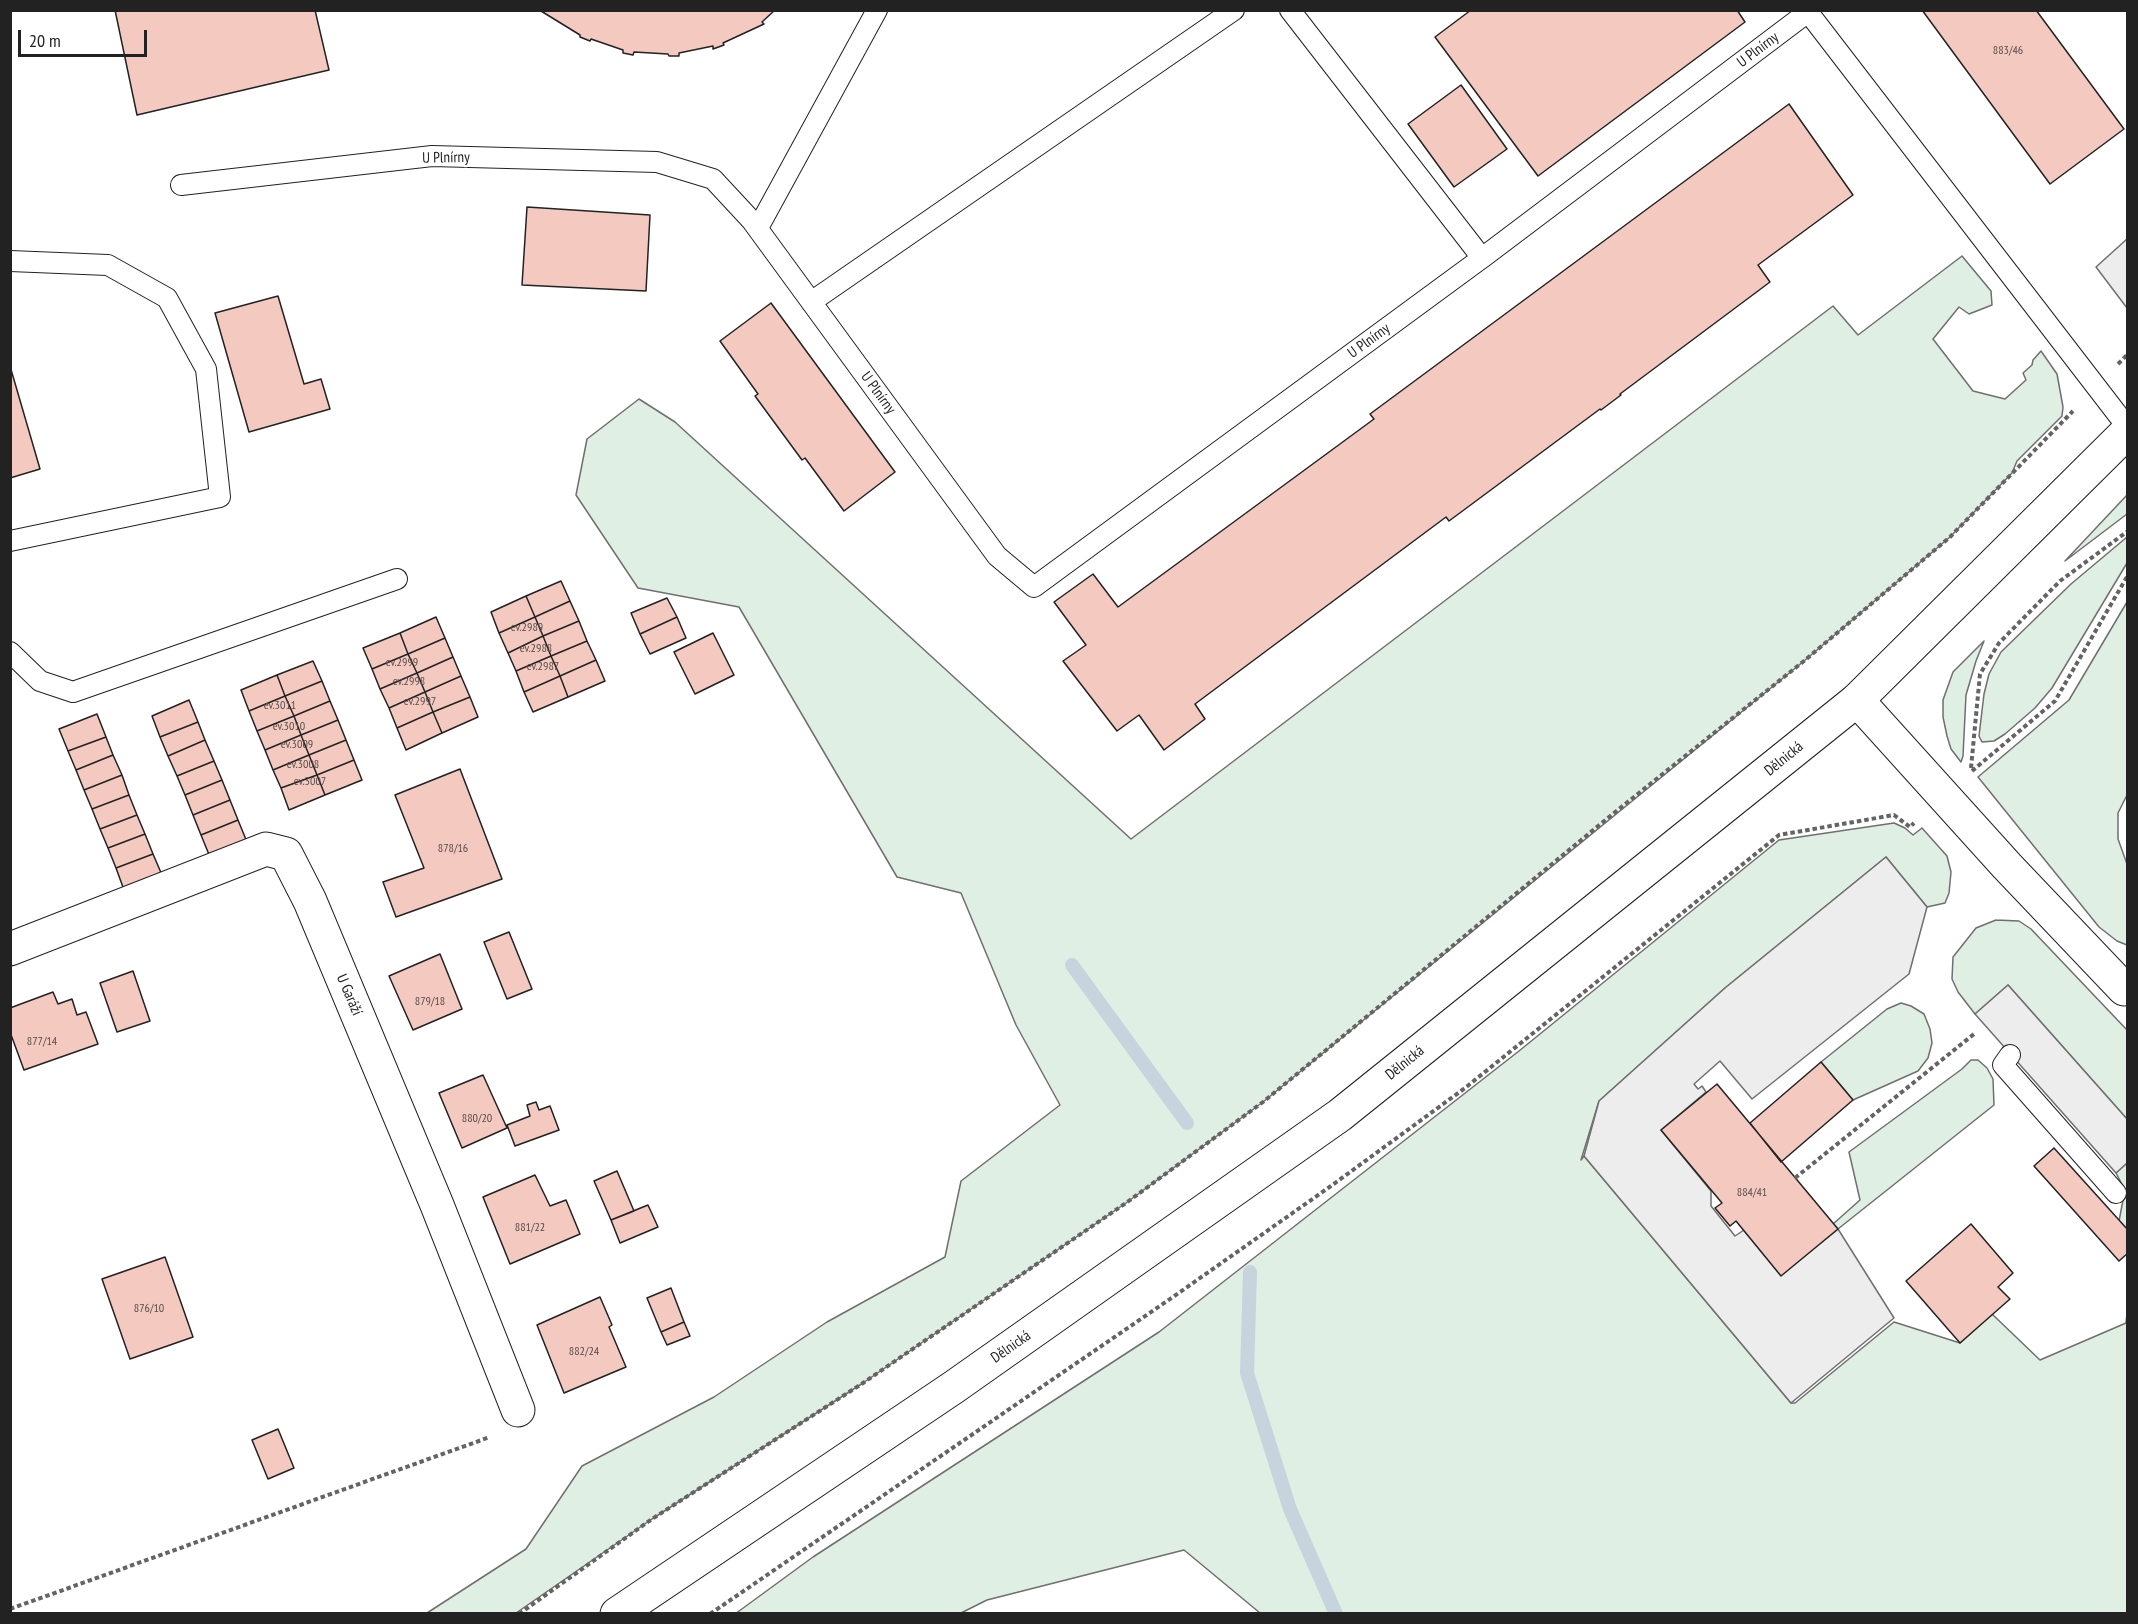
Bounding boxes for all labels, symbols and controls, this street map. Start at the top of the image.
scale bar [21,18,150,56]
text: 20 m [29,29,61,52]
street label: U Plnírny [1734,29,1782,71]
house number: 883/46 [1993,44,2023,58]
street label: U Plnírny [422,149,470,167]
street label: U Plnírny [1345,320,1393,362]
street label: U Plnírny [857,369,899,417]
house number: ev.2989 [511,621,543,635]
house number: ev.2988 [520,642,552,656]
house number: ev.2999 [386,656,418,670]
house number: ev.2987 [527,660,559,674]
house number: ev.2998 [393,675,425,689]
house number: ev.2997 [404,695,436,709]
house number: ev.3011 [264,699,296,713]
house number: ev.3010 [273,720,305,734]
house number: ev.3009 [281,738,313,752]
street label: Dělnická [1761,738,1807,780]
house number: ev.3008 [287,758,319,772]
house number: ev.3007 [294,775,326,789]
house number: 878/16 [438,842,468,856]
street label: U Garáží [332,972,366,1018]
house number: 879/18 [415,995,445,1009]
house number: 877/14 [27,1035,57,1049]
street label: Dělnická [1382,1042,1428,1084]
house number: 880/20 [462,1112,492,1126]
house number: 884/41 [1737,1186,1767,1200]
house number: 881/22 [515,1221,545,1235]
house number: 876/10 [134,1302,164,1316]
street label: Dělnická [988,1327,1034,1367]
house number: 882/24 [569,1345,599,1359]

